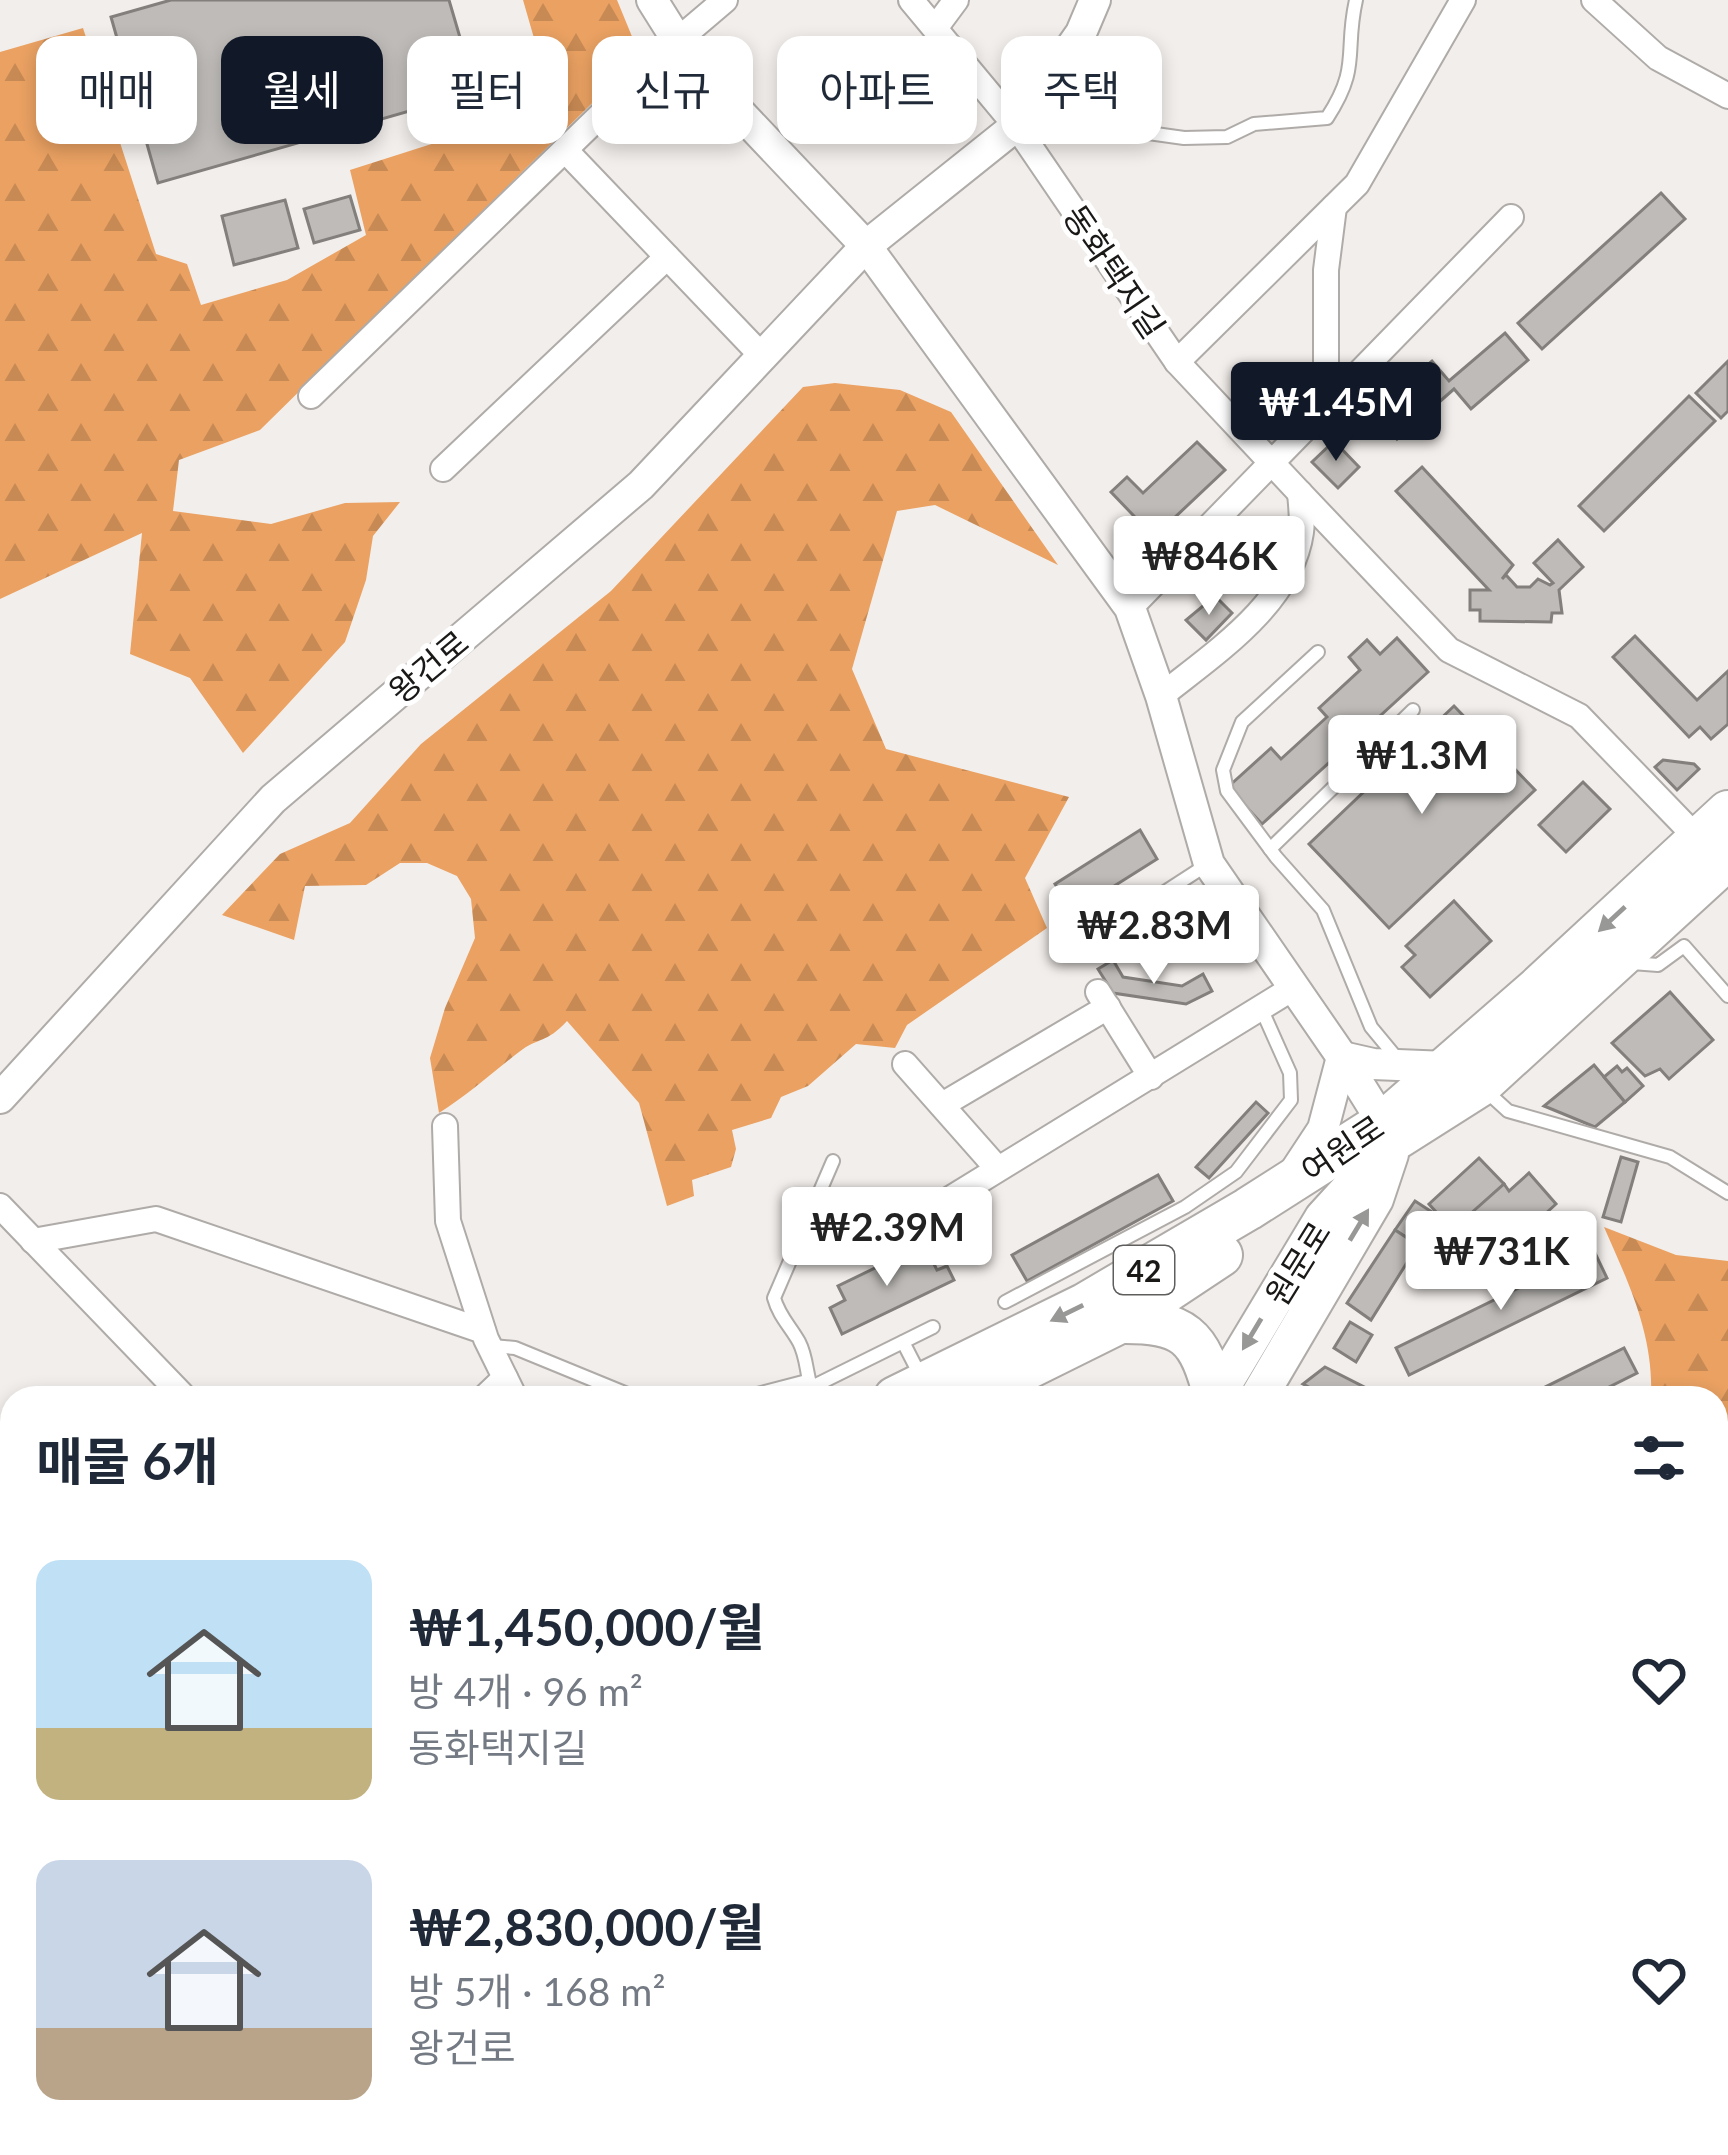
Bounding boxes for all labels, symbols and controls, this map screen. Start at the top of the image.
chip: 매매 [36,36,197,144]
chip: 월세 [221,36,383,144]
chip: 필터 [407,36,568,144]
chip: 신규 [592,36,753,144]
chip: 아파트 [777,36,977,144]
chip: 주택 [1001,36,1162,144]
street label: 동화택지길 [1056,197,1174,345]
pin: ₩1.45M [1238,362,1434,464]
text: ₩1.45M [1258,378,1414,424]
pin: ₩846K [1125,516,1293,618]
text: ₩846K [1141,532,1277,578]
street label: 왕건로 [380,621,476,711]
pin: ₩1.3M [1338,715,1506,817]
text: ₩1.3M [1355,731,1489,777]
pin: ₩2.83M [1056,885,1252,987]
text: ₩2.83M [1076,901,1232,947]
one-way arrow [1598,905,1627,932]
street label: 여원로 [1293,1106,1391,1190]
pin: ₩2.39M [789,1187,985,1289]
text: ₩2.39M [809,1203,965,1249]
one-way arrow [1348,1208,1369,1242]
pin: ₩731K [1417,1211,1585,1313]
street label: 원문로 [1256,1214,1338,1312]
text: ₩731K [1433,1227,1569,1273]
road number: 42 [1114,1246,1174,1294]
one-way arrow [1050,1303,1084,1323]
one-way arrow [1243,1317,1264,1351]
icon: filters [1626,1425,1692,1491]
text: 매물 6개 [36,1430,219,1491]
text: ₩1,450,000/월 [408,1596,765,1657]
icon: home [132,1608,276,1752]
icon: heart [1626,1647,1692,1713]
text: 방 4개 · 96 m² [408,1668,643,1714]
text: 동화택지길 [408,1724,587,1770]
text: ₩2,830,000/월 [408,1896,765,1957]
icon: home [132,1908,276,2052]
icon: heart [1626,1947,1692,2013]
text: 방 5개 · 168 m² [408,1968,665,2014]
text: 왕건로 [408,2024,516,2070]

